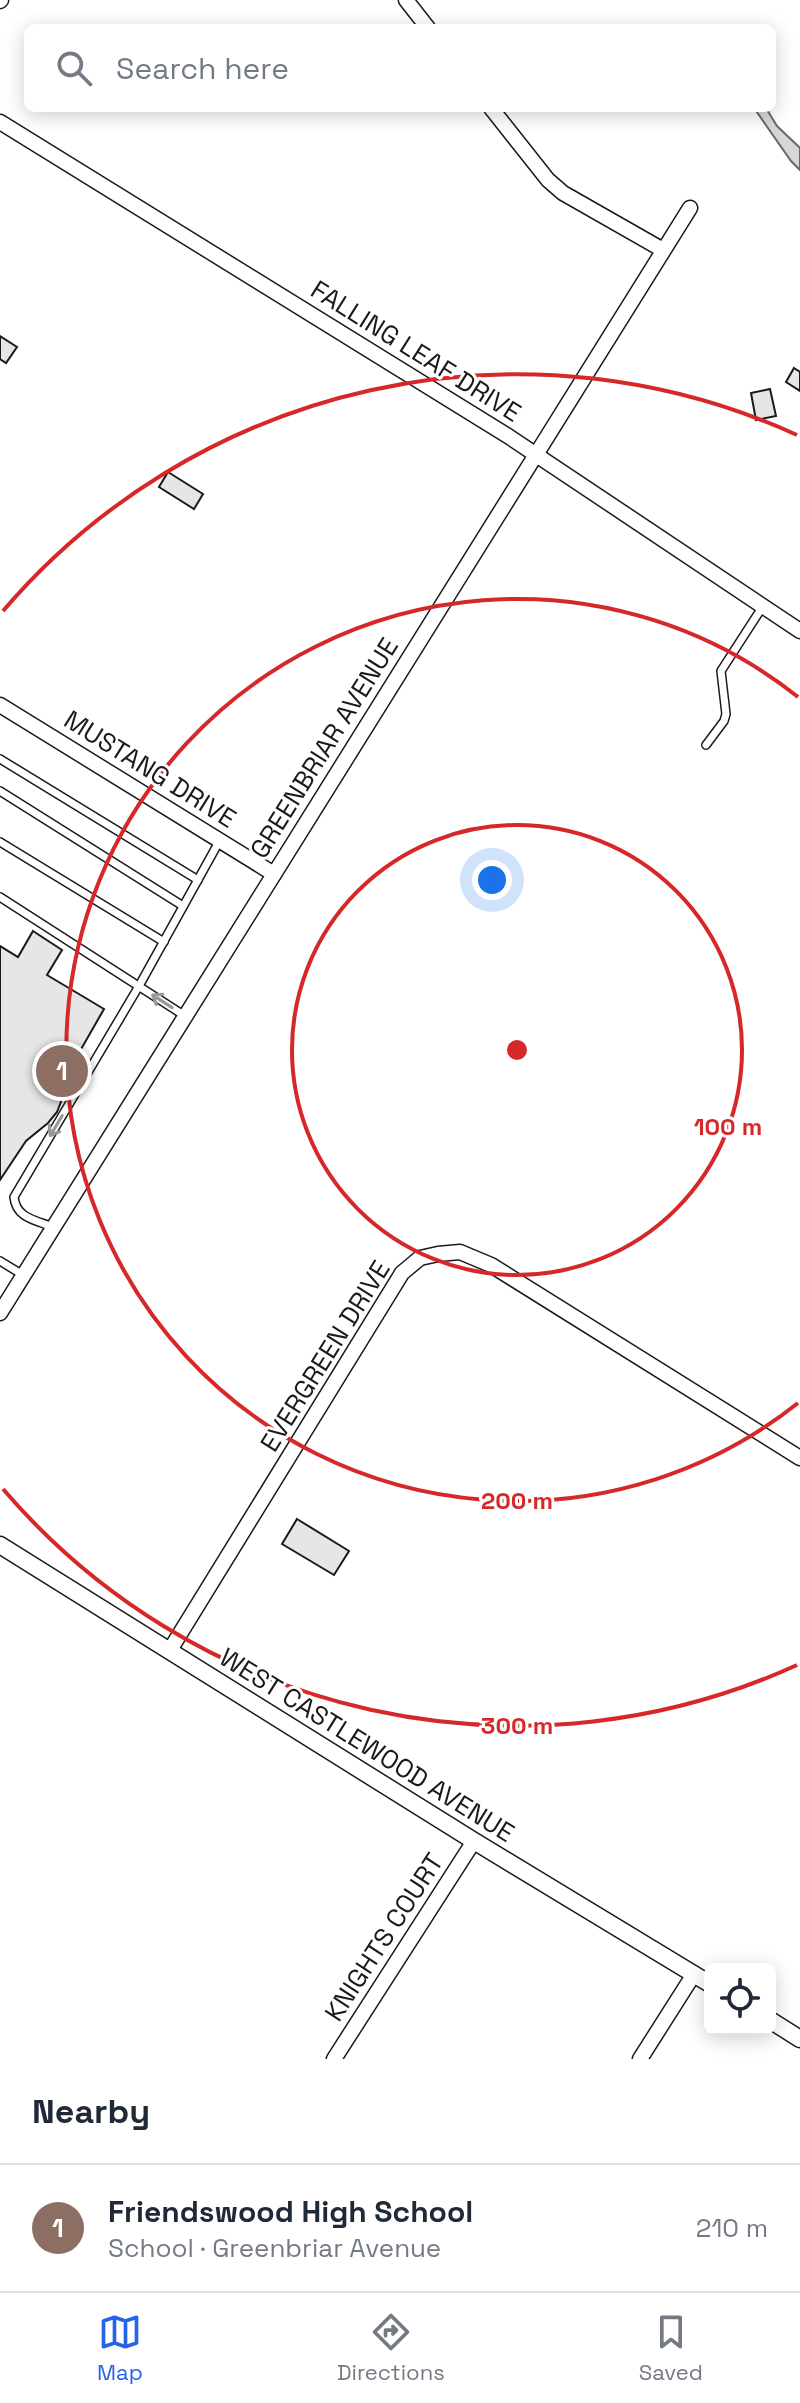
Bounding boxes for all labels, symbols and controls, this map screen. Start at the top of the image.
search box [24,24,776,112]
icon: search [52,46,96,90]
text: Search here [116,49,289,88]
street label: FALLING LEAF DRIVE [304,273,528,429]
street label: GREENBRIAR AVENUE [242,631,406,865]
street label: MUSTANG DRIVE [58,703,242,835]
your location [472,860,512,900]
one-way arrow [151,993,174,1009]
centre of rings [503,1036,531,1064]
pin: 1 [36,1041,88,1101]
text: 100 m [694,1111,762,1142]
one-way arrow [48,1114,64,1137]
street label: EVERGREEN DRIVE [252,1254,398,1458]
text: 200 m [481,1485,553,1516]
street label: WEST CASTLEWOOD AVENUE [213,1640,521,1850]
text: 300 m [481,1710,553,1741]
street label: KNIGHTS COURT [317,1846,451,2028]
map controls [704,1963,776,2035]
button: locate [704,1963,776,2035]
text: Nearby [32,2090,150,2133]
text: Friendswood High School [108,2192,473,2231]
text: 1 [52,2211,64,2245]
text: 210 m [696,2211,768,2245]
text: School · Greenbriar Avenue [108,2231,441,2265]
tab: Map [97,2310,143,2386]
tab: Directions [337,2310,445,2386]
tab: Saved [639,2310,703,2386]

